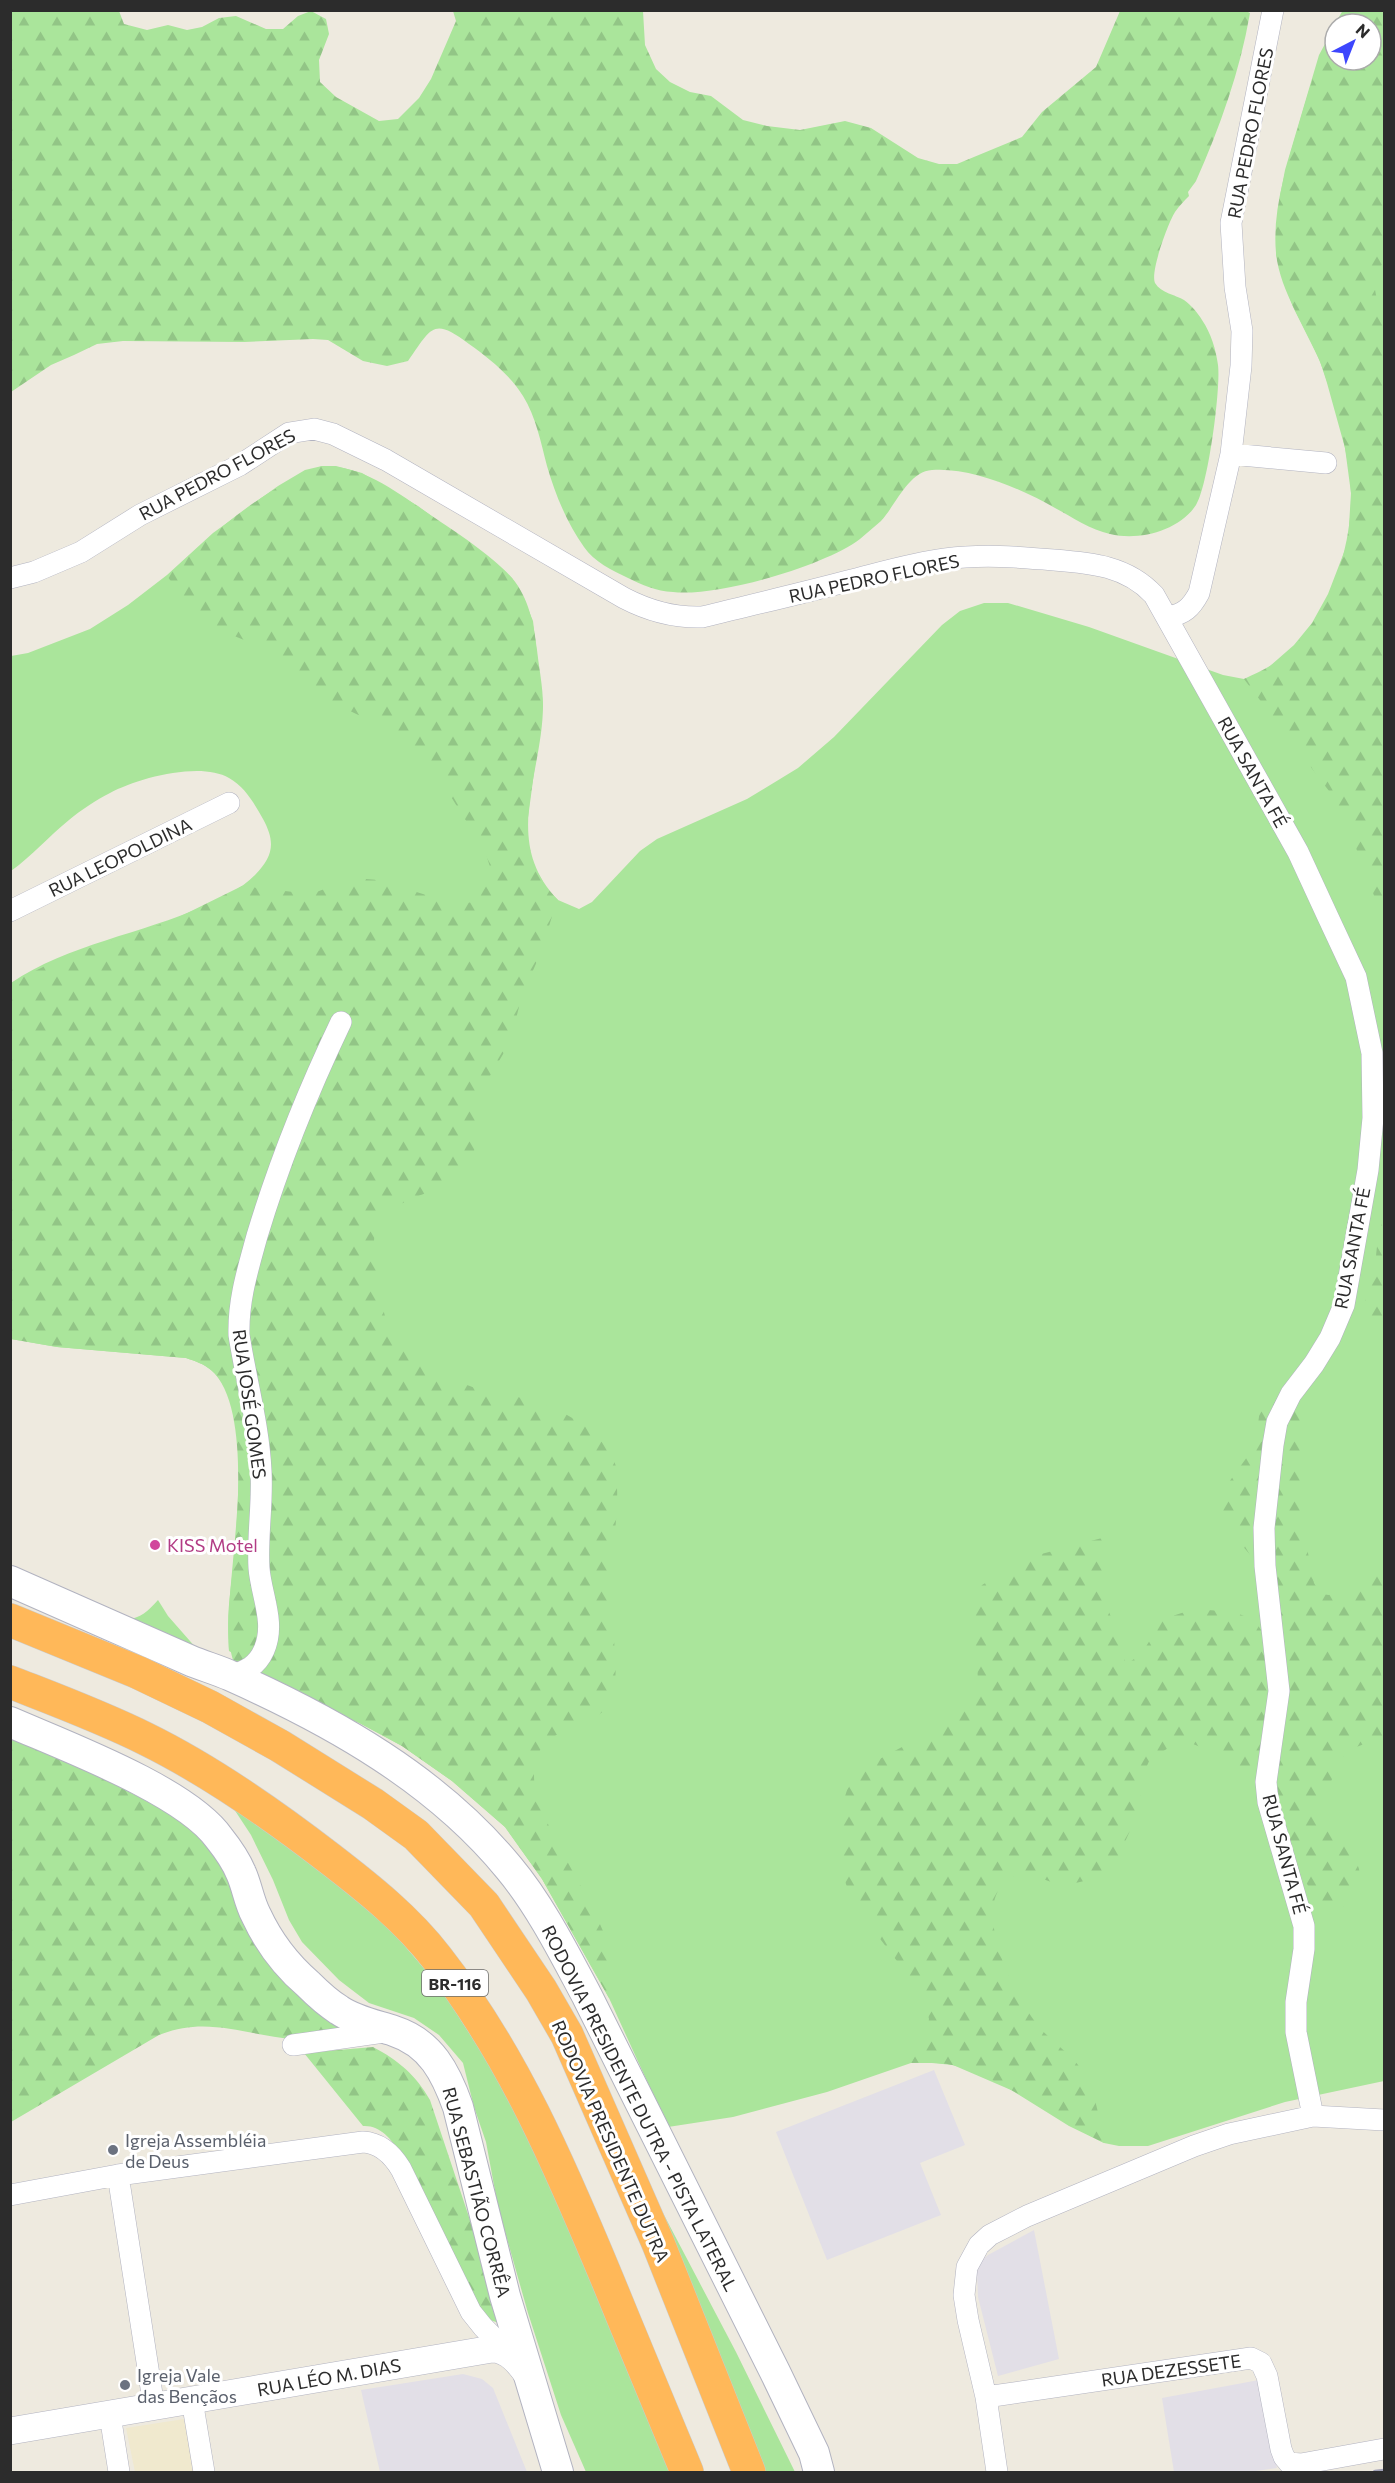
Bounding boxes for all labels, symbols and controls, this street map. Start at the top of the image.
north arrow [1323,12,1383,72]
text: N [1353,19,1374,42]
street label: RUA PEDRO FLORES [1223,46,1277,220]
street label: RUA PEDRO FLORES [135,424,299,524]
street label: RUA PEDRO FLORES [787,549,961,607]
street label: RUA SANTA FÉ [1213,713,1293,831]
street label: RUA LEOPOLDINA [45,813,195,901]
street label: RUA SANTA FÉ [1329,1185,1375,1311]
street label: RUA JOSÉ GOMES [229,1328,271,1480]
place label: KISS Motel [167,1534,258,1556]
marker: KISS Motel [148,1538,162,1552]
street label: RUA SANTA FÉ [1258,1791,1312,1917]
street label: RODOVIA PRESIDENTE DUTRA - PISTA LATERAL [538,1921,742,2295]
road number: BR-116 [422,1970,488,1996]
street label: RODOVIA PRESIDENTE DUTRA [548,2017,674,2265]
street label: RUA SEBASTIÃO CORRÊA [438,2085,516,2299]
place label: Igreja Assembléia de Deus [125,2129,266,2172]
marker: Igreja Assembléia de Deus [106,2143,120,2157]
street label: RUA DEZESSETE [1100,2349,1242,2391]
street label: RUA LÉO M. DIAS [255,2354,403,2400]
place label: Igreja Vale das Bençãos [137,2364,237,2407]
marker: Igreja Vale das Bençãos [118,2378,132,2392]

